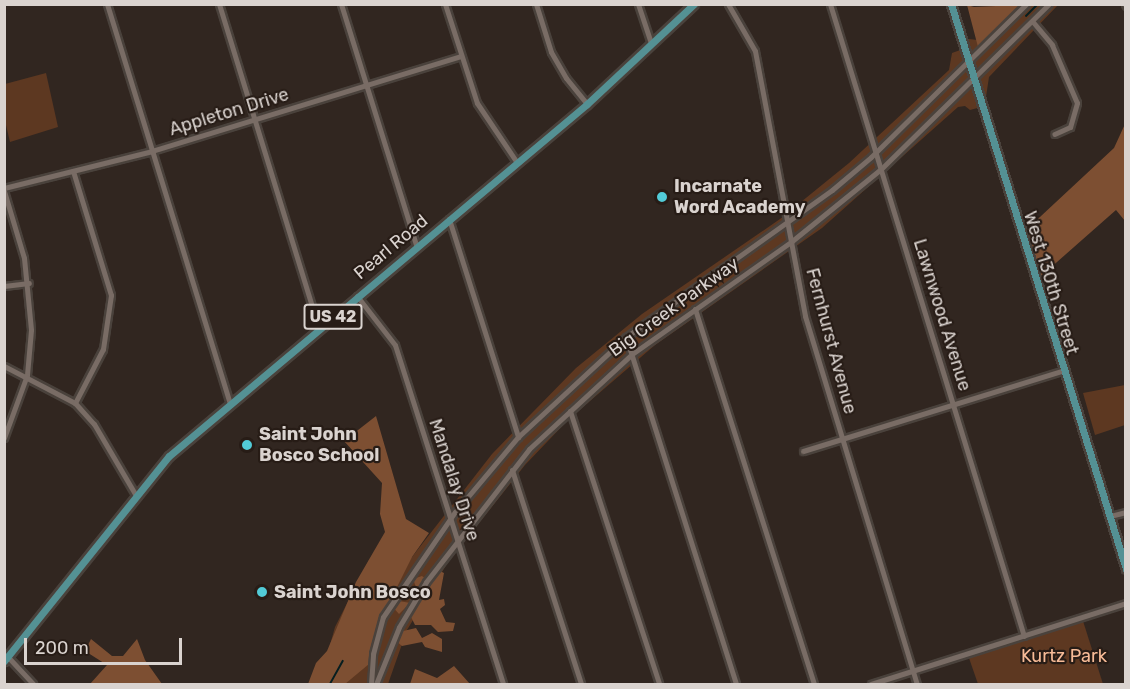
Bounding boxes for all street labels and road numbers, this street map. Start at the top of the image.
street label: Appleton Drive [167,84,291,140]
street label: West 130th Street [1019,209,1083,357]
street label: Pearl Road [350,210,432,284]
street label: Lawnwood Avenue [909,236,975,394]
street label: Big Creek Parkway [605,253,743,361]
street label: Fernhurst Avenue [801,266,861,416]
road number: US 42 [303,304,363,330]
street label: Mandalay Drive [424,416,484,544]

